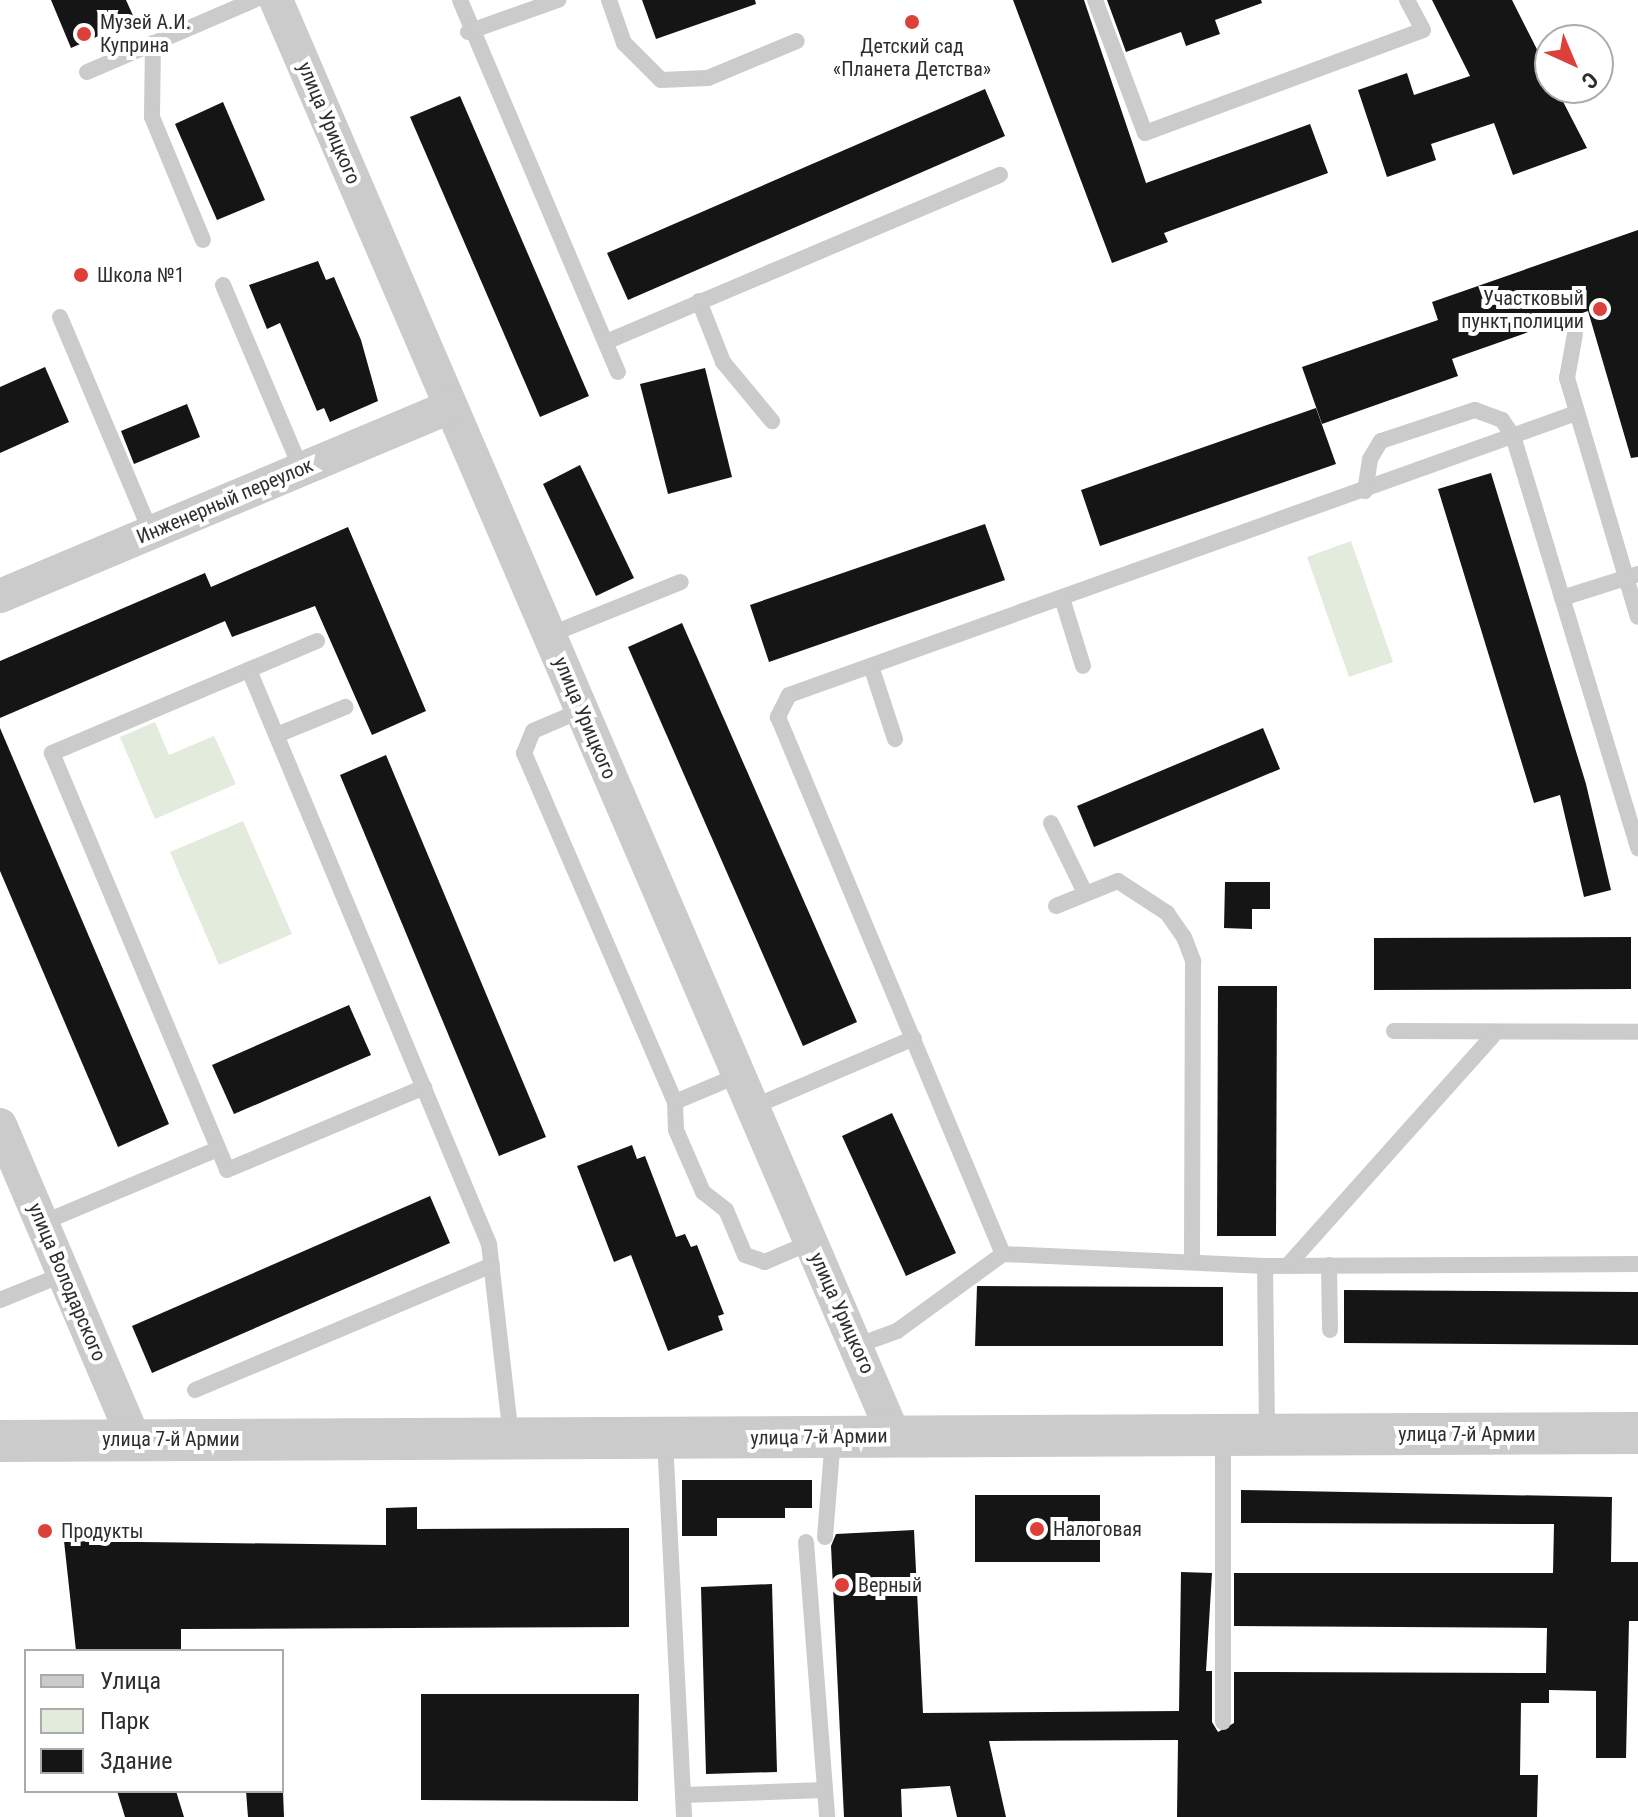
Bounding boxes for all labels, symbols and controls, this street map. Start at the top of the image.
place label: Музей А.И. Куприна [100,10,191,57]
marker: Детский сад «Планета Детства» [903,13,921,31]
north arrow [1534,24,1614,104]
marker: Музей А.И. Куприна [75,25,93,43]
place label: Детский сад «Планета Детства» [833,34,991,81]
street label: улица Урицкого [293,58,365,188]
text: С [1576,67,1603,94]
place label: Школа №1 [97,263,185,287]
marker: Школа №1 [72,266,90,284]
place label: Участковый пункт полиции [1461,286,1584,333]
marker: Участковый пункт полиции [1591,300,1609,318]
street label: Инженерный переулок [133,453,317,549]
street label: улица Урицкого [549,653,621,783]
street label: улица Володарского [23,1199,111,1365]
street label: улица Урицкого [805,1249,879,1377]
street label: улица 7-й Армии [1398,1422,1536,1446]
street label: улица 7-й Армии [750,1424,888,1450]
street label: улица 7-й Армии [102,1427,240,1451]
place label: Налоговая [1053,1517,1142,1541]
place label: Продукты [61,1519,143,1543]
marker: Налоговая [1028,1520,1046,1538]
marker: Продукты [36,1522,54,1540]
place label: Верный [858,1573,922,1597]
marker: Верный [833,1576,851,1594]
legend [24,1649,284,1793]
text: Улица [100,1667,161,1695]
text: Парк [100,1707,150,1735]
text: Здание [100,1747,172,1775]

